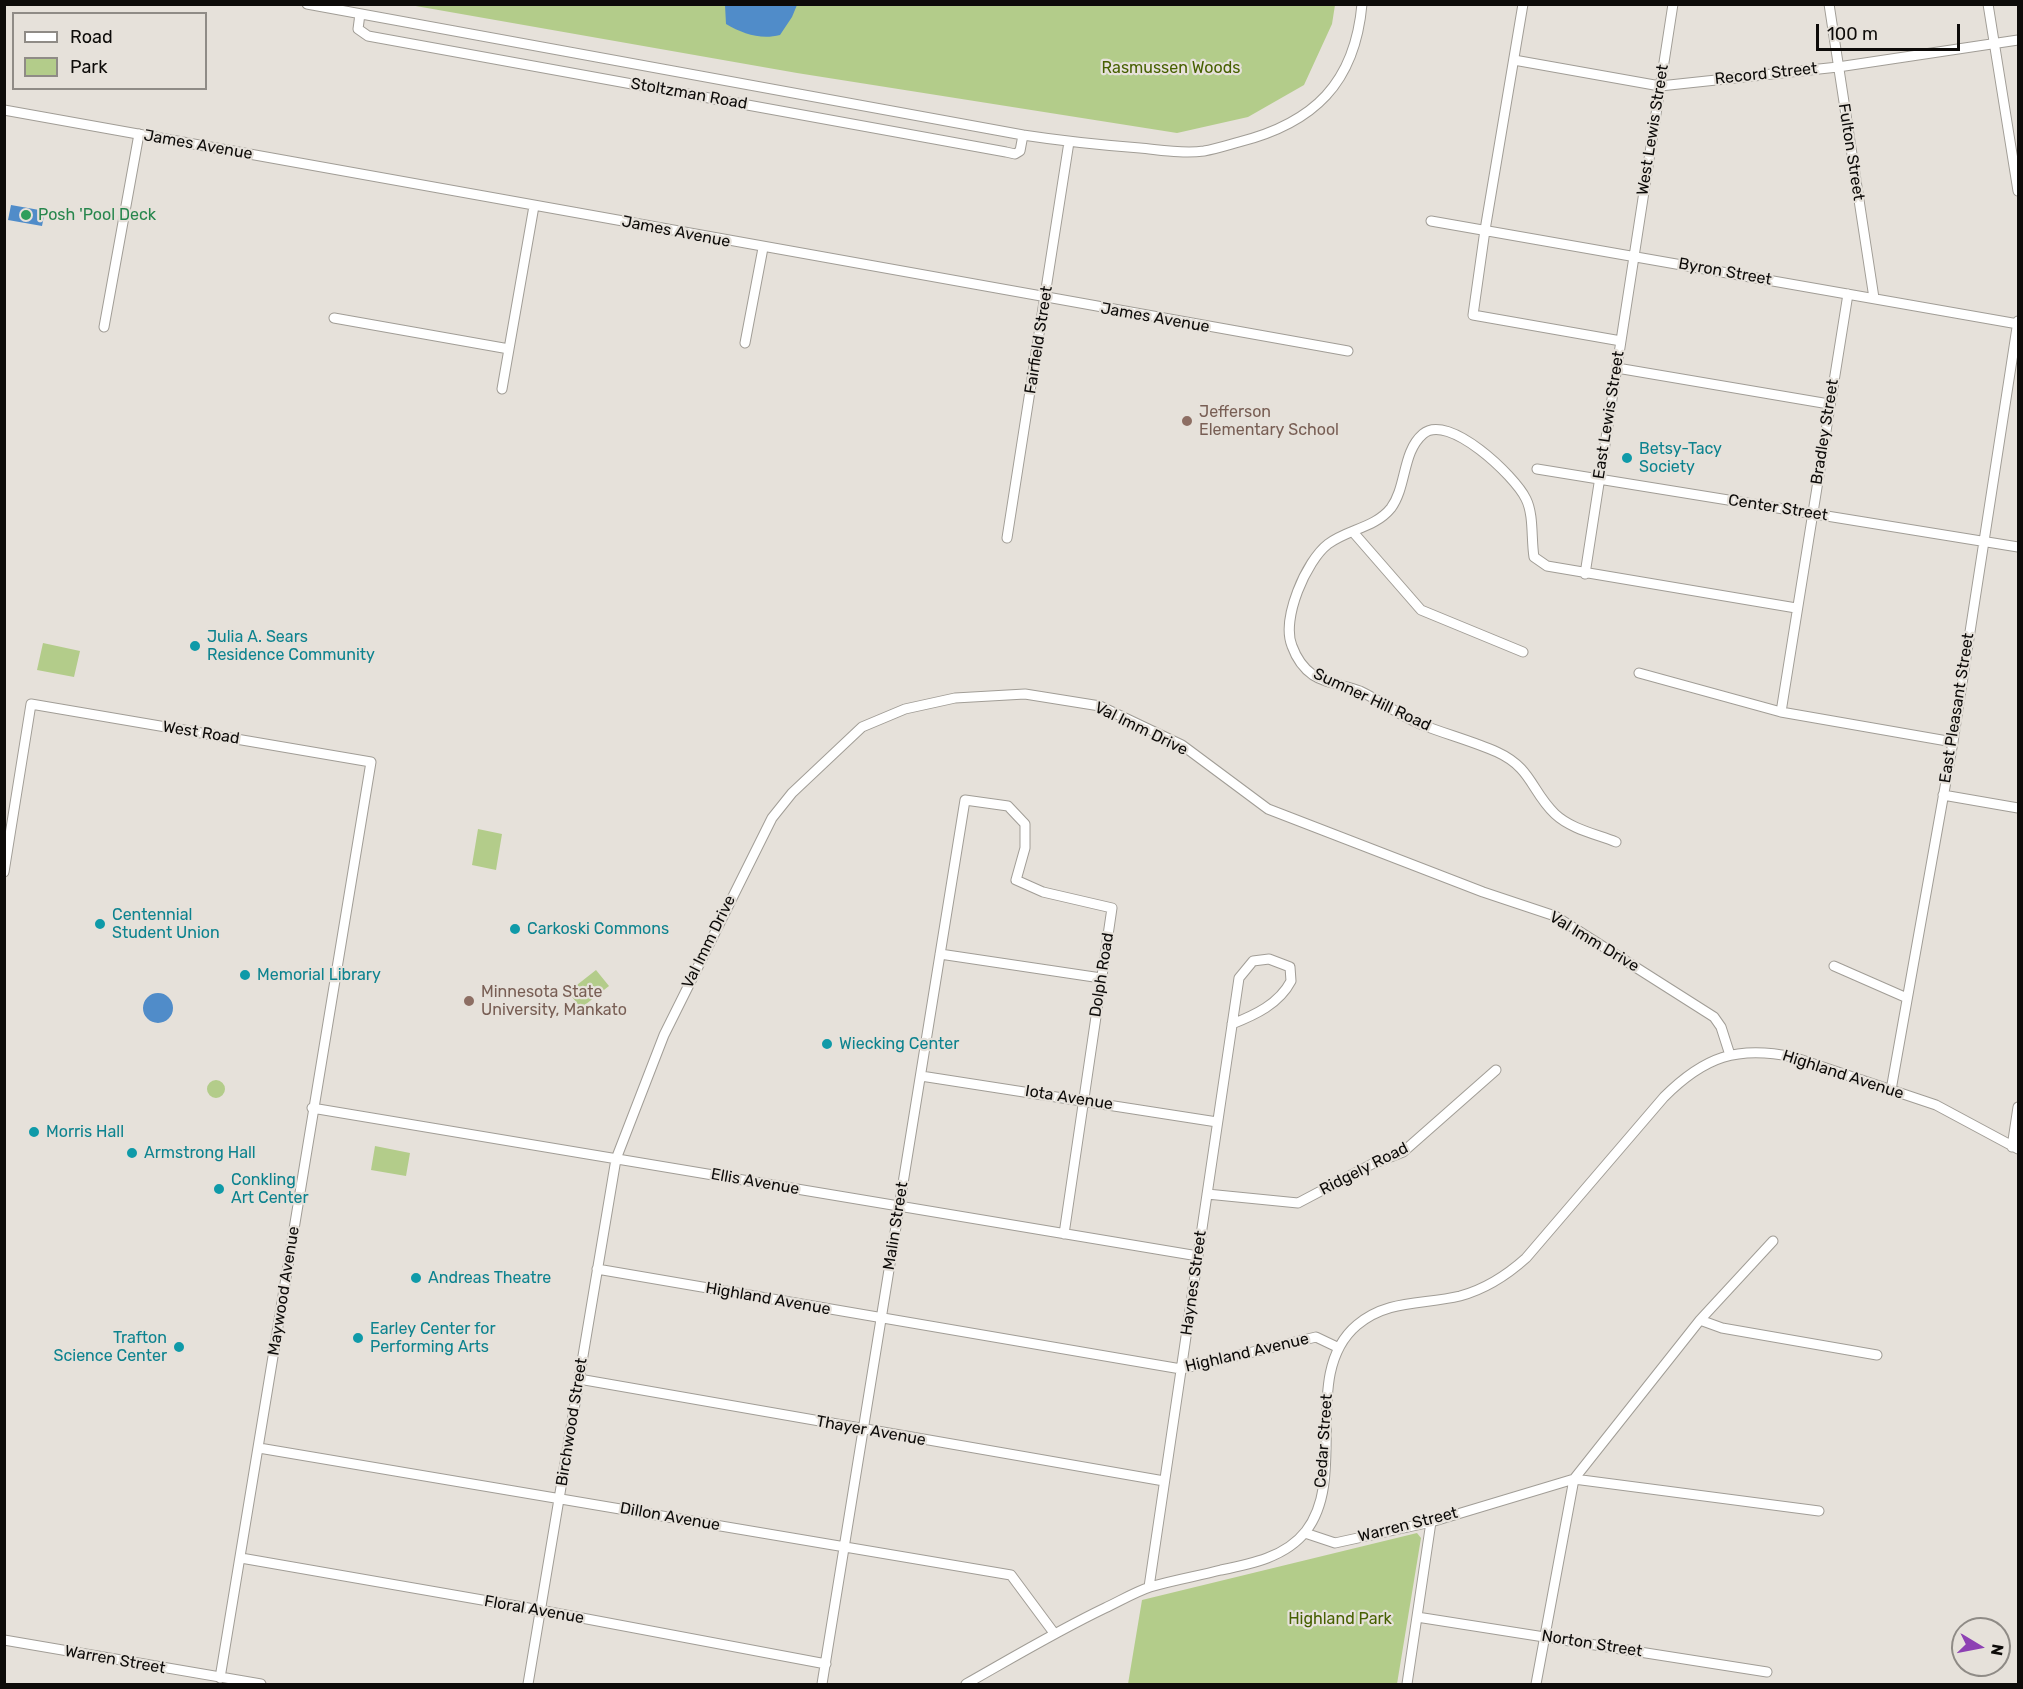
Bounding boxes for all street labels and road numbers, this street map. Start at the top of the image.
street label: Record Street [1714,59,1818,89]
street label: West Lewis Street [1633,63,1673,197]
street label: Stoltzman Road [629,74,749,114]
street label: Fulton Street [1834,102,1868,202]
street label: James Avenue [142,126,254,164]
street label: James Avenue [620,212,732,252]
street label: Byron Street [1677,254,1773,290]
street label: Fairfield Street [1021,285,1057,395]
street label: James Avenue [1099,299,1211,337]
street label: East Lewis Street [1589,350,1629,480]
street label: Bradley Street [1807,378,1843,486]
street label: Center Street [1727,491,1829,525]
street label: East Pleasant Street [1936,632,1978,784]
street label: Sumner Hill Road [1310,664,1434,736]
street label: Val Imm Drive [1091,698,1191,760]
street label: West Road [161,717,241,749]
street label: Val Imm Drive [678,892,740,992]
street label: Val Imm Drive [1546,908,1642,976]
street label: Dolph Road [1086,931,1118,1019]
street label: Highland Avenue [1780,1046,1906,1104]
street label: Iota Avenue [1024,1082,1114,1114]
street label: Ridgely Road [1316,1138,1412,1200]
street label: Ellis Avenue [709,1165,801,1199]
street label: Malin Street [880,1180,912,1272]
street label: Maywood Avenue [264,1225,304,1357]
street label: Haynes Street [1177,1229,1211,1337]
street label: Highland Avenue [704,1279,832,1319]
street label: Highland Avenue [1183,1329,1311,1377]
street label: Birchwood Street [552,1356,592,1488]
street label: Cedar Street [1311,1393,1337,1489]
street label: Thayer Avenue [815,1412,927,1450]
street label: Dillon Avenue [618,1499,722,1535]
street label: Warren Street [1356,1503,1460,1547]
street label: Floral Avenue [483,1592,585,1628]
street label: Norton Street [1540,1627,1644,1661]
street label: Warren Street [63,1642,167,1678]

